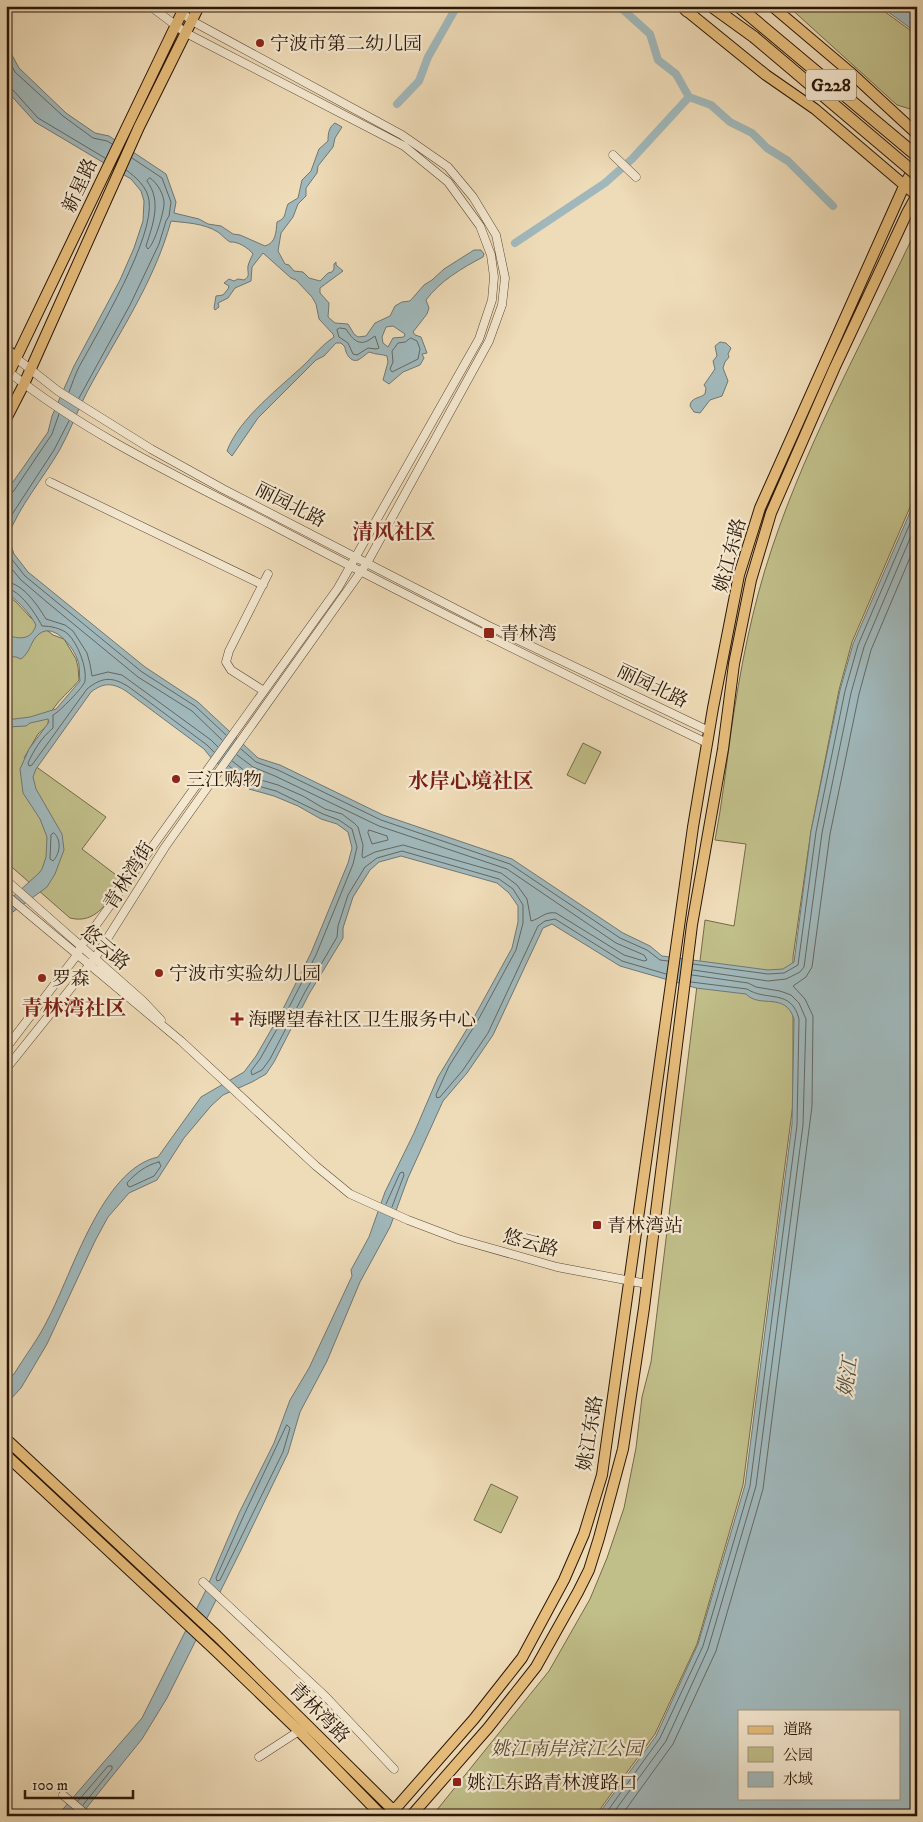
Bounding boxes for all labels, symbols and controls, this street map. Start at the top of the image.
place label: 宁波市第二幼儿园 [270,33,422,56]
marker: 宁波市第二幼儿园 [254,37,266,49]
road number: G228 [806,70,856,100]
street label: 新星路 [58,155,103,216]
street label: 丽园北路 [251,478,329,533]
street label: 姚江东路 [710,516,751,595]
district label: 清风社区 [352,520,436,546]
place label: 青林湾 [500,623,557,646]
marker: 青林湾 [482,626,496,640]
street label: 丽园北路 [613,659,692,713]
place label: 三江购物 [186,769,262,792]
district label: 水岸心境社区 [408,769,534,795]
marker: 三江购物 [170,773,182,785]
street label: 青林湾街 [99,837,159,914]
street label: 悠云路 [76,921,134,976]
place label: 宁波市实验幼儿园 [169,963,321,986]
marker: 宁波市实验幼儿园 [153,967,165,979]
place label: 罗森 [52,968,90,991]
marker: 罗森 [36,972,48,984]
district label: 青林湾社区 [22,996,127,1022]
place label: 海曙望春社区卫生服务中心 [248,1009,476,1032]
marker: 海曙望春社区卫生服务中心 [230,1012,244,1026]
place label: 青林湾站 [607,1215,683,1238]
marker: 青林湾站 [591,1219,603,1231]
street label: 悠云路 [500,1225,561,1262]
water label: 姚江 [833,1353,864,1399]
street label: 姚江东路 [573,1394,608,1473]
street label: 青林湾路 [284,1678,354,1748]
legend [738,1710,900,1800]
text: 道路 [783,1720,813,1739]
park label: 姚江南岸滨江公园 [491,1738,646,1761]
text: 公园 [783,1746,813,1765]
scale bar [25,1767,132,1799]
text: 水域 [783,1770,813,1789]
place label: 姚江东路青林渡路口 [467,1772,638,1795]
text: 100 m [32,1776,68,1795]
marker: 姚江东路青林渡路口 [451,1776,463,1788]

